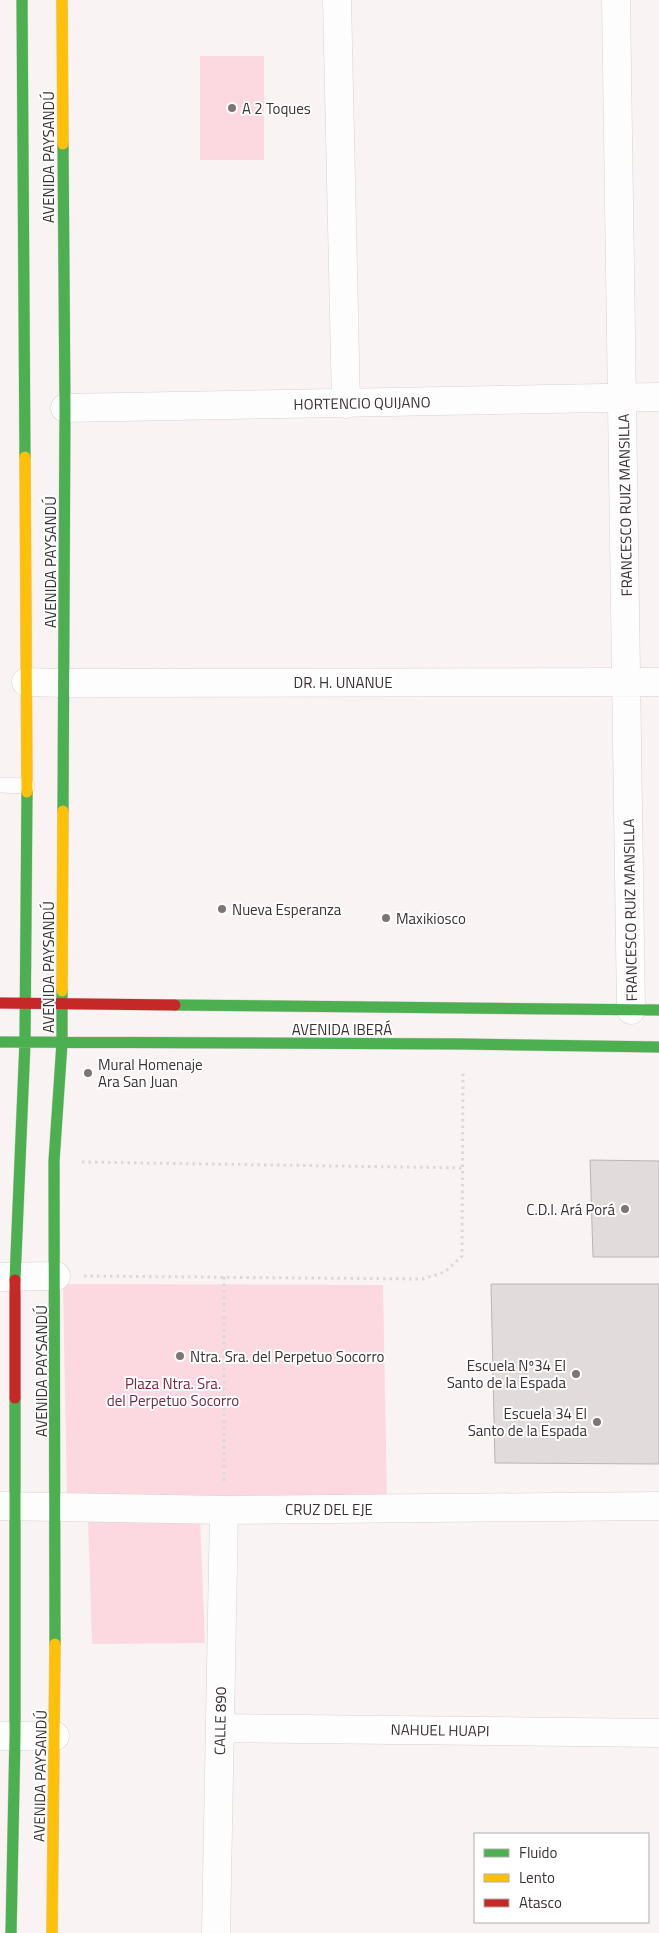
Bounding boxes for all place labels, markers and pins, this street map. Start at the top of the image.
place label: A 2 Toques [242,97,311,120]
marker: A 2 Toques [226,102,238,114]
place label: Nueva Esperanza [232,898,342,921]
marker: Nueva Esperanza [216,903,228,915]
place label: Maxikiosco [396,907,466,930]
marker: Maxikiosco [380,912,392,924]
place label: Mural Homenaje Ara San Juan [98,1053,203,1093]
marker: Mural Homenaje Ara San Juan [82,1067,94,1079]
place label: C.D.I. Ará Porá [526,1198,615,1221]
marker: C.D.I. Ará Porá [619,1203,631,1215]
place label: Ntra. Sra. del Perpetuo Socorro [190,1345,384,1368]
marker: Ntra. Sra. del Perpetuo Socorro [174,1350,186,1362]
place label: Escuela Nº34 El Santo de la Espada [447,1354,566,1394]
marker: Escuela Nº34 El Santo de la Espada [570,1368,582,1380]
place label: Escuela 34 El Santo de la Espada [468,1402,587,1442]
marker: Escuela 34 El Santo de la Espada [591,1416,603,1428]

